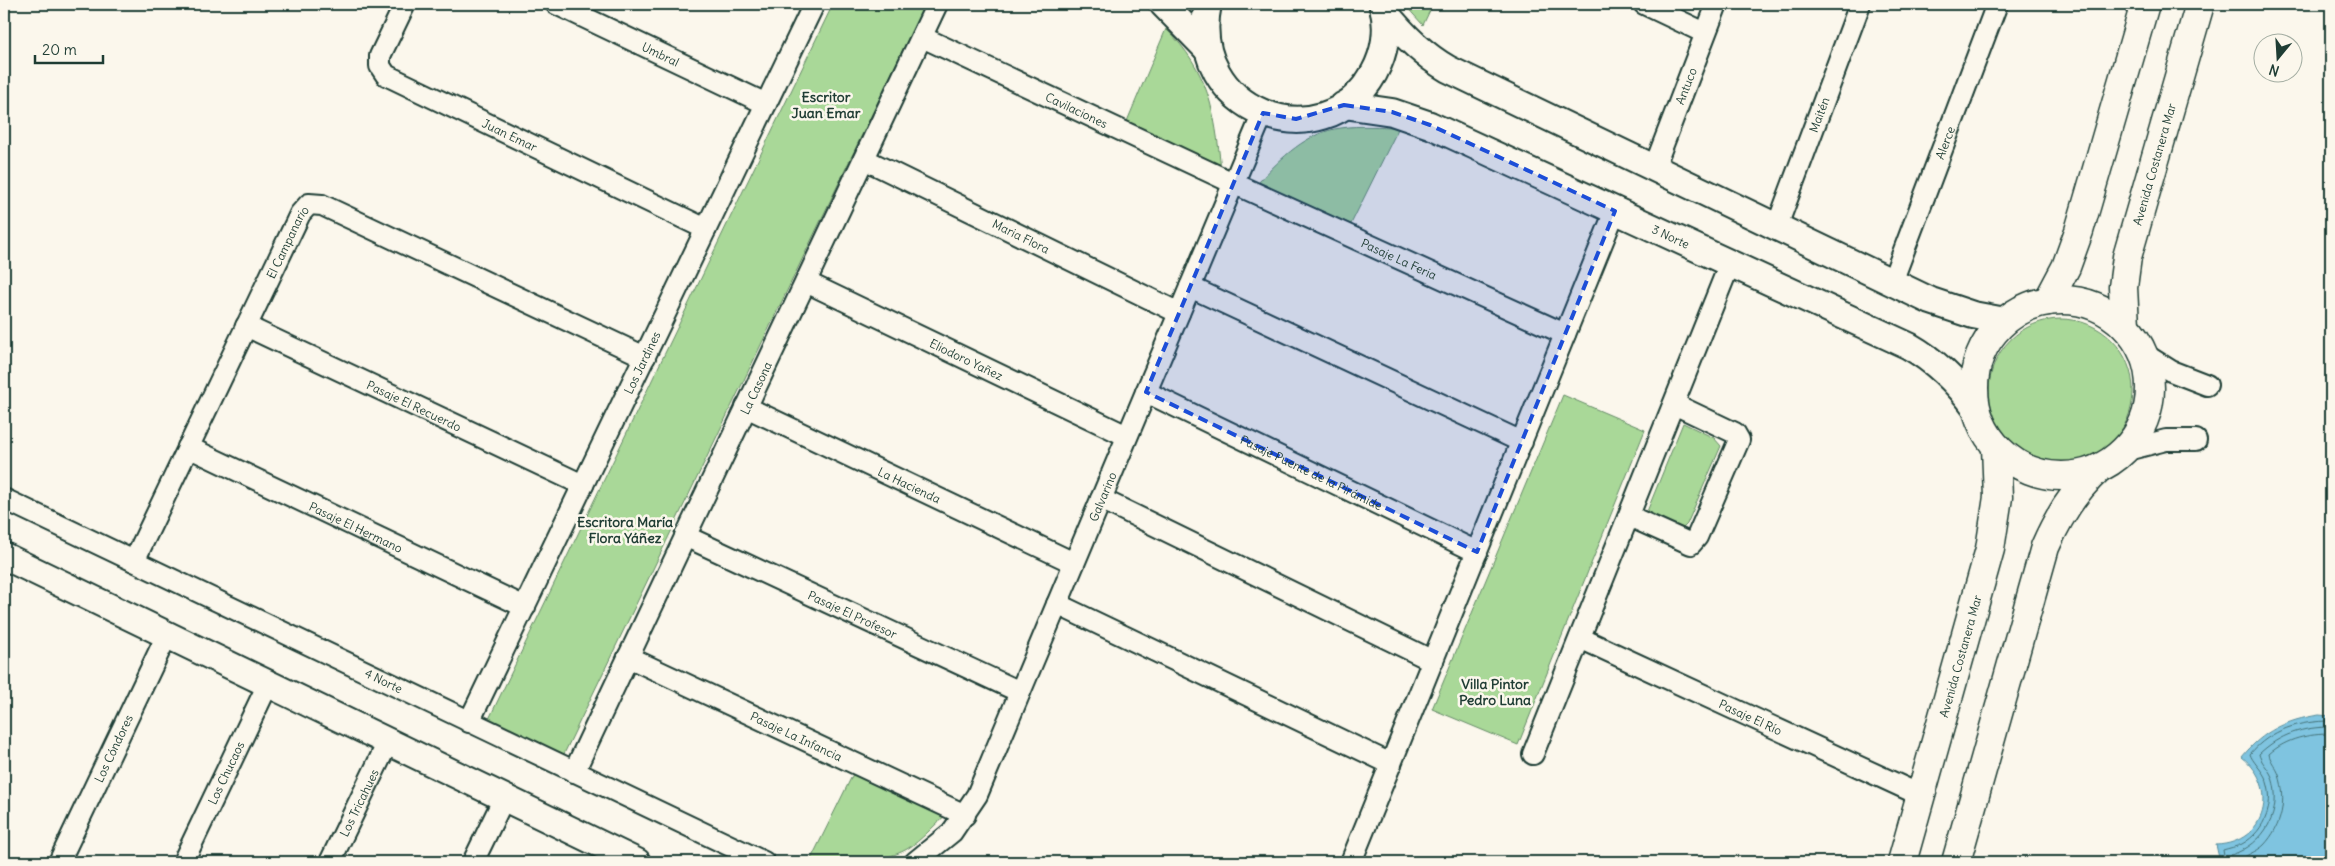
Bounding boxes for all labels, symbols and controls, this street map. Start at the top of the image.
scale bar [35,32,102,64]
north arrow [2252,32,2302,82]
street label: Umbral [640,39,682,69]
text: 20 m [42,40,77,59]
text: N [2267,60,2281,80]
street label: Antuco [1672,65,1700,106]
district label: Escritor Juan Emar [792,88,861,122]
street label: Cavilaciones [1043,89,1110,131]
street label: Maitén [1805,95,1832,134]
street label: Avenida Costanera Mar [2129,101,2179,227]
street label: Juan Emar [480,115,540,154]
street label: Alerce [1932,124,1958,161]
street label: El Campanario [263,202,312,281]
street label: Maria Flora [990,216,1052,256]
street label: 3 Norte [1650,221,1692,251]
street label: Pasaje La Feria [1359,235,1439,282]
street label: Los Jardines [620,329,663,396]
street label: Eliodoro Yañez [927,335,1006,383]
street label: La Casona [737,359,775,417]
street label: Pasaje El Recuerdo [365,377,464,434]
street label: Pasaje Puente de la Pirámide [1238,431,1385,513]
street label: La Hacienda [876,463,943,506]
street label: Galvarino [1085,469,1119,523]
street label: Pasaje El Hermano [307,498,405,555]
district label: Escritora María Flora Yáñez [577,513,673,547]
street label: Pasaje El Profesor [806,587,900,641]
street label: Avenida Costanera Mar [1936,593,1984,719]
street label: 4 Norte [363,665,405,696]
district label: Villa Pintor Pedro Luna [1459,675,1531,709]
street label: Pasaje El Río [1717,696,1785,738]
street label: Pasaje La Infancia [748,708,845,764]
street label: Los Cóndores [91,712,136,785]
street label: Los Chucaos [204,739,247,807]
street label: Los Tricahues [336,766,381,839]

